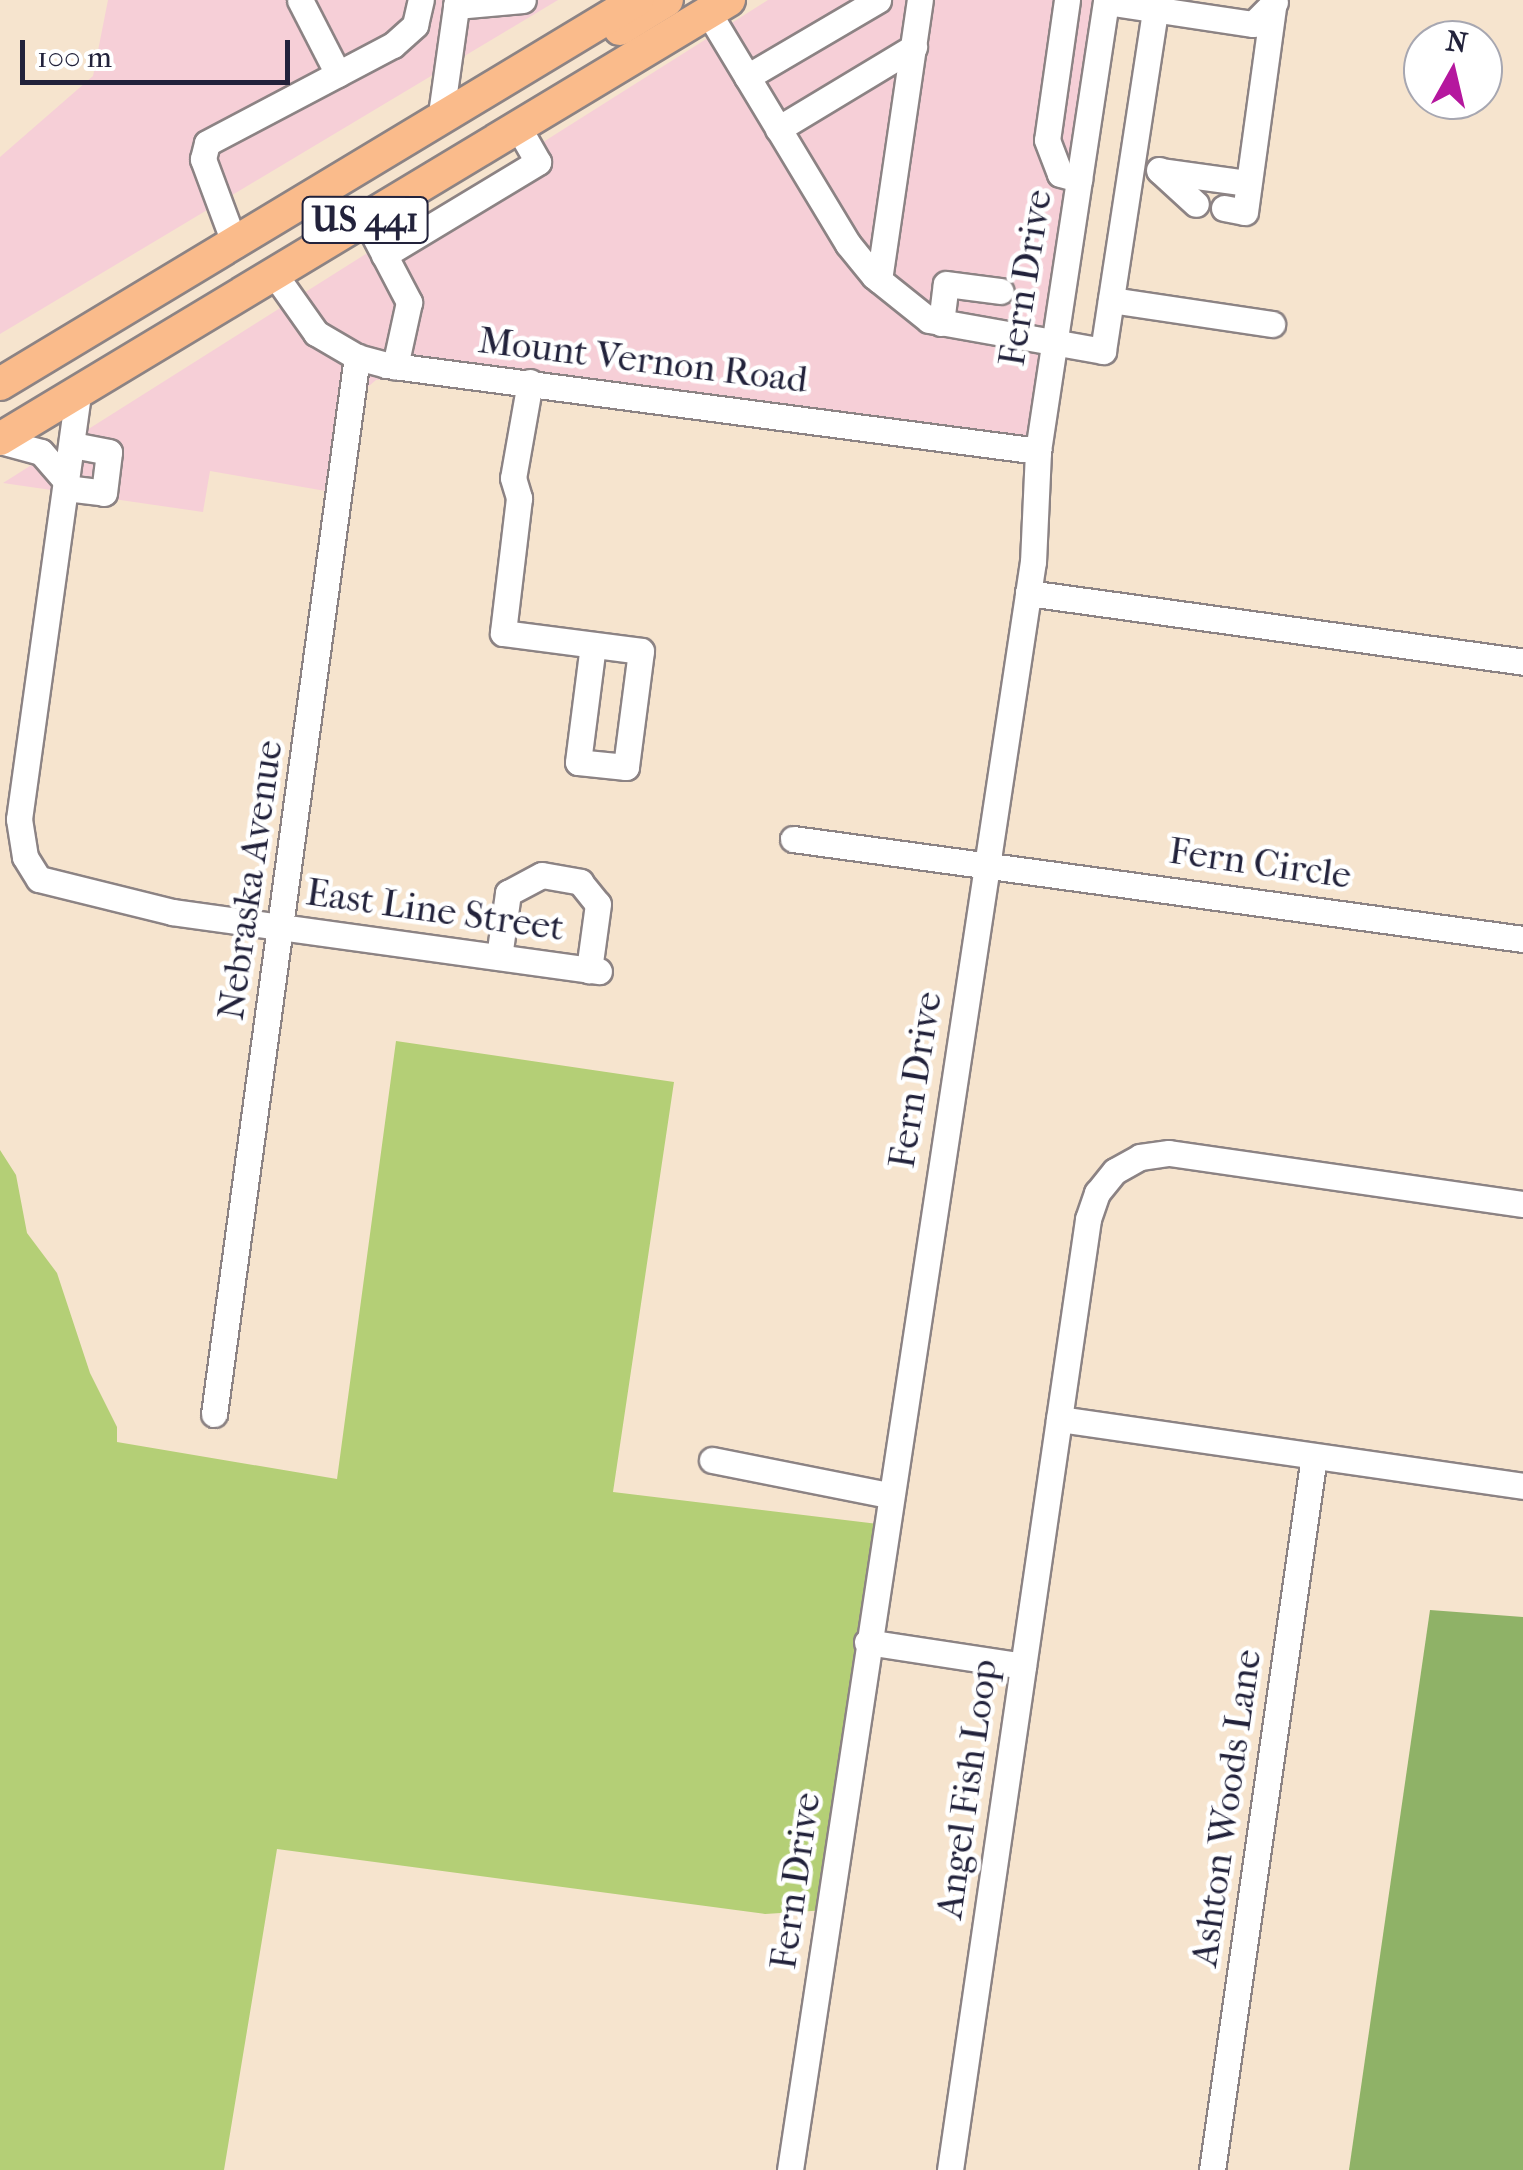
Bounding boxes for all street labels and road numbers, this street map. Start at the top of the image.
street label: Fern Drive [989,186,1061,370]
road number: US 441 [300,190,430,250]
street label: Mount Vernon Road [476,317,810,403]
street label: Nebraska Avenue [208,737,292,1023]
street label: Fern Circle [1166,828,1354,898]
street label: East Line Street [303,869,567,951]
street label: Fern Drive [879,988,951,1172]
street label: Ashton Woods Lane [1181,1647,1271,1969]
street label: Angel Fish Loop [926,1656,1008,1922]
street label: Fern Drive [760,1790,830,1972]

